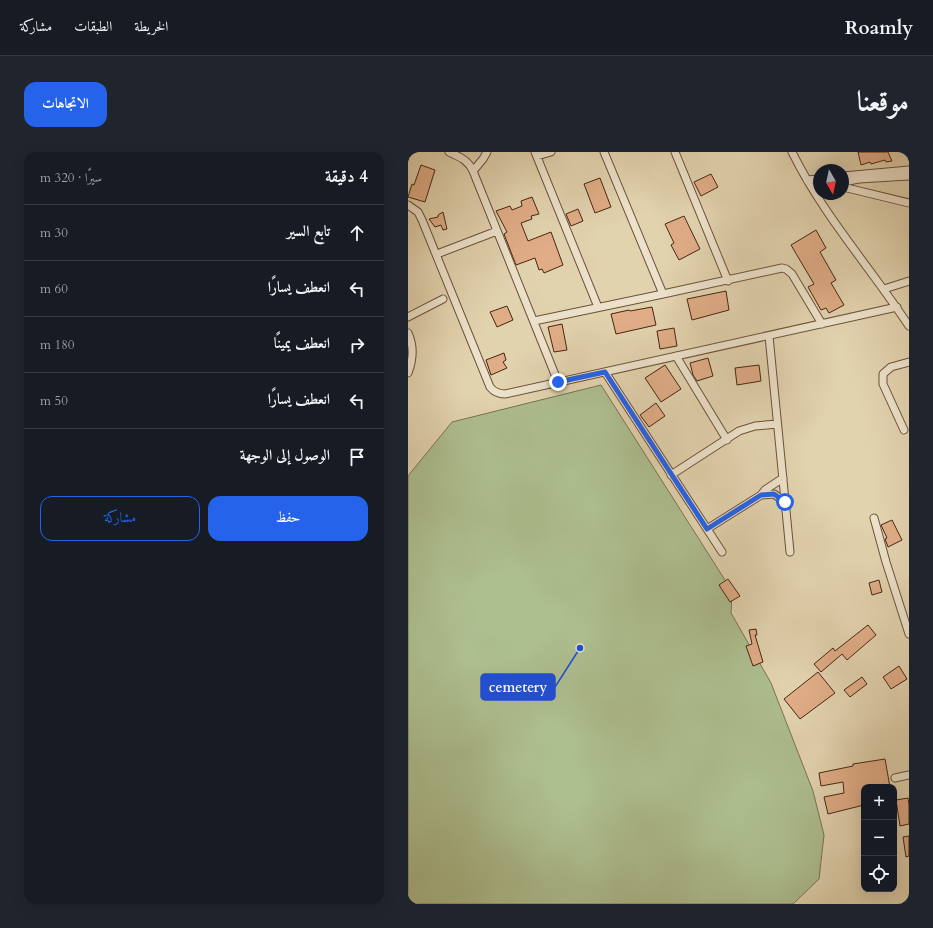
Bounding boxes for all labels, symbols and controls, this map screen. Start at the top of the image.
text: Roamly [845,15,913,41]
text: مشاركة [20,17,52,36]
text: الطبقات [74,17,112,36]
text: الخريطة [134,17,168,36]
button: الاتجاهات [24,82,107,127]
text: موقعنا [857,83,909,121]
north arrow [813,164,849,200]
text: 4 دقيقة [325,165,368,188]
text: سيرًا · 320 m [40,169,102,187]
text: تابع السير [287,221,330,241]
icon: ahead [346,222,368,244]
text: 30 m [40,224,68,242]
text: انعطف يسارًا [268,277,330,297]
icon: left [346,278,368,300]
text: 60 m [40,280,68,298]
text: انعطف يمينًا [274,333,330,353]
icon: right [346,334,368,356]
text: 180 m [40,336,74,354]
route end [549,373,567,391]
text: انعطف يسارًا [268,389,330,409]
icon: left [346,390,368,412]
text: 50 m [40,392,68,410]
text: الوصول إلى الوجهة [240,445,330,465]
icon: arrive [346,446,368,468]
route start [776,493,794,511]
button: مشاركة [40,496,200,541]
button: حفظ [208,496,368,541]
callout: cemetery [481,674,555,700]
text: cemetery [489,678,547,697]
map controls [861,784,897,892]
button: + [861,784,897,820]
button: − [861,820,897,856]
button: locate [861,856,897,892]

